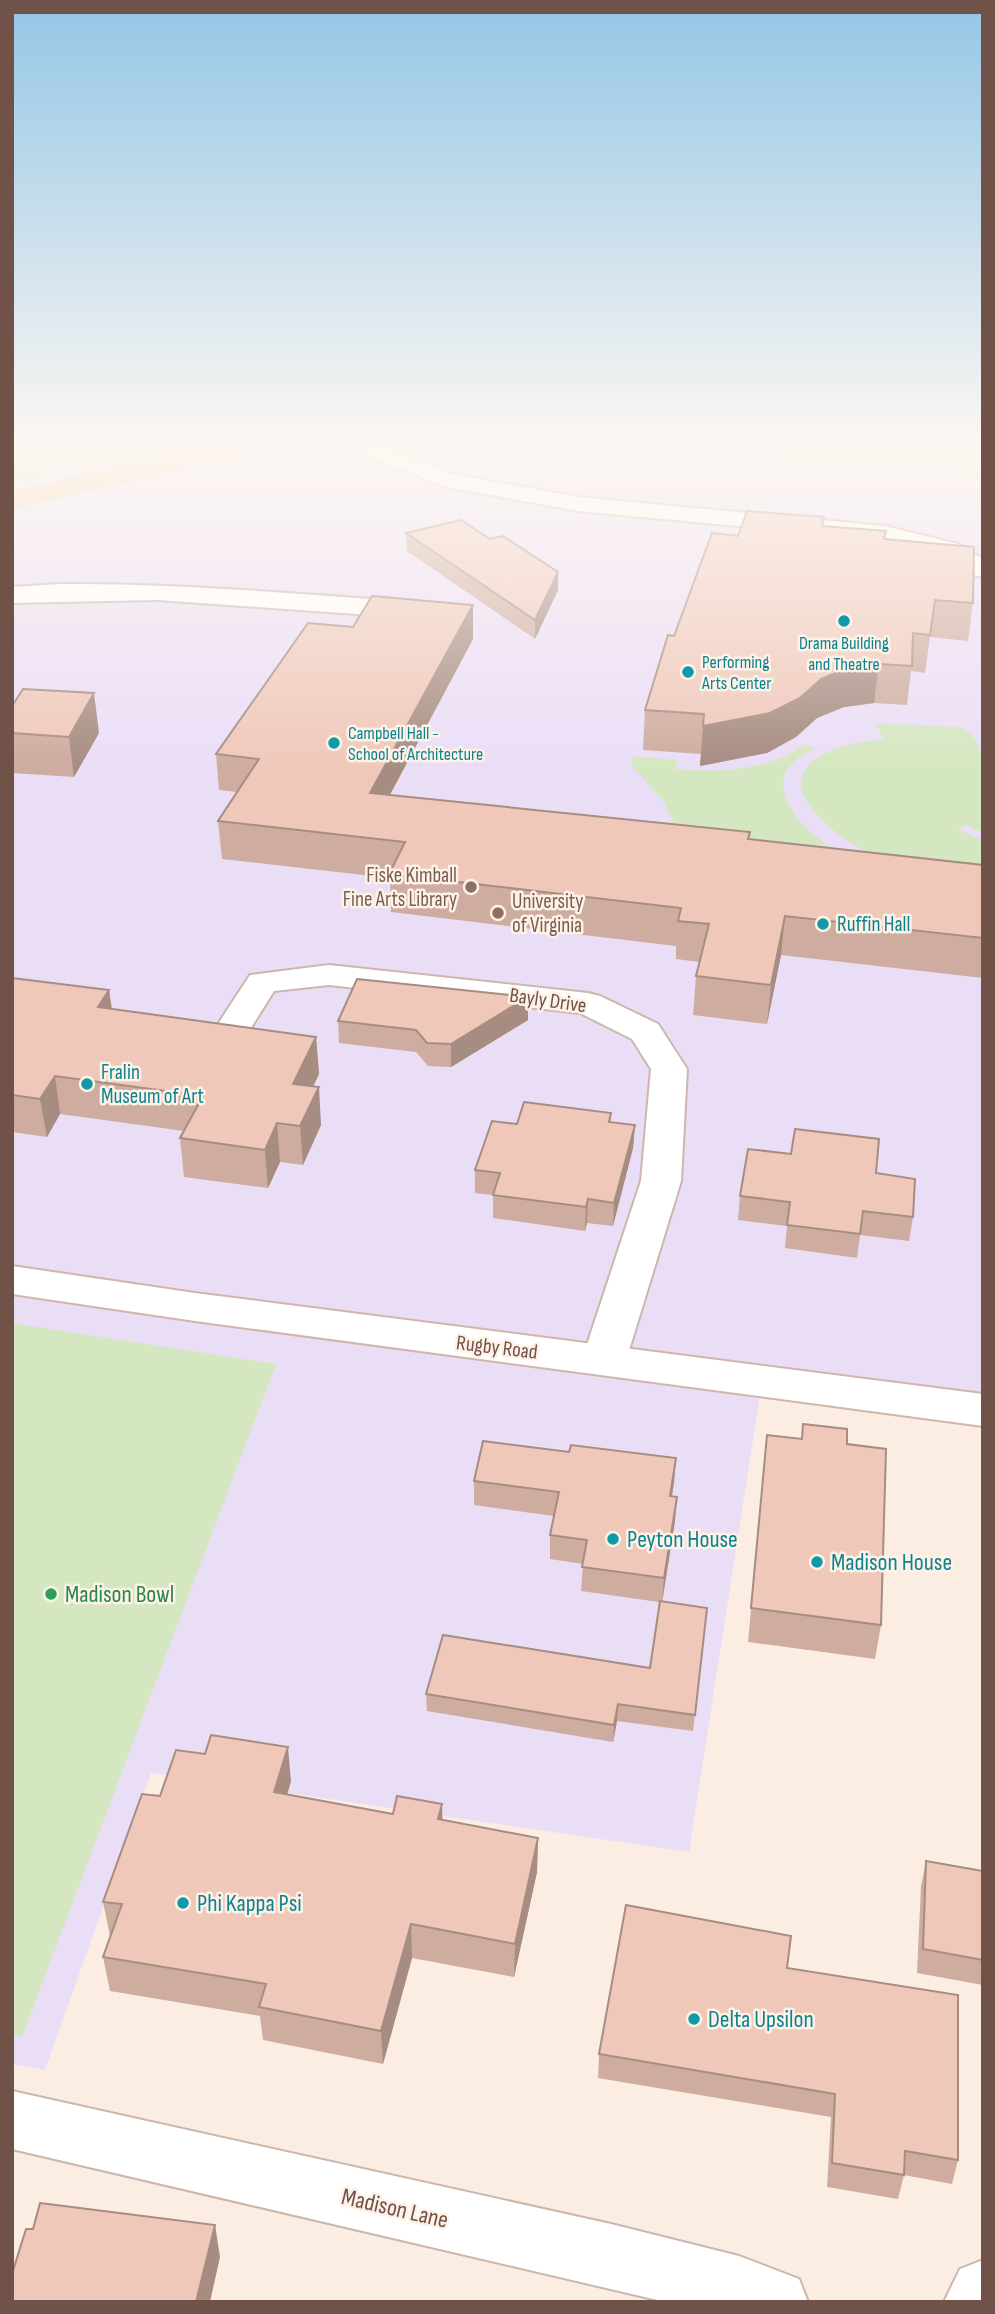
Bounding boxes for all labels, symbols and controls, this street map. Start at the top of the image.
marker: Drama Building and Theatre [836,613,852,629]
place label: Drama Building and Theatre [799,633,889,675]
place label: Performing Arts Center [701,652,772,694]
marker: Performing Arts Center [680,664,696,680]
place label: Campbell Hall - School of Architecture [348,723,483,765]
marker: Campbell Hall - School of Architecture [326,735,342,751]
place label: Fiske Kimball Fine Arts Library [343,863,457,912]
marker: Fiske Kimball Fine Arts Library [463,879,479,895]
place label: University of Virginia [512,889,583,938]
marker: University of Virginia [490,905,506,921]
place label: Ruffin Hall [837,912,910,937]
marker: Ruffin Hall [815,916,831,932]
street label: Bayly Drive [508,983,588,1018]
place label: Fralin Museum of Art [101,1060,204,1109]
marker: Fralin Museum of Art [79,1076,95,1092]
street label: Rugby Road [455,1330,539,1365]
place label: Peyton House [627,1525,738,1554]
marker: Peyton House [605,1531,621,1547]
place label: Madison House [831,1548,952,1577]
marker: Madison House [809,1554,825,1570]
place label: Madison Bowl [65,1580,174,1609]
marker: Madison Bowl [43,1586,59,1602]
place label: Phi Kappa Psi [197,1889,302,1918]
marker: Phi Kappa Psi [175,1895,191,1911]
place label: Delta Upsilon [708,2005,814,2034]
marker: Delta Upsilon [686,2011,702,2027]
street label: Madison Lane [339,2182,451,2235]

